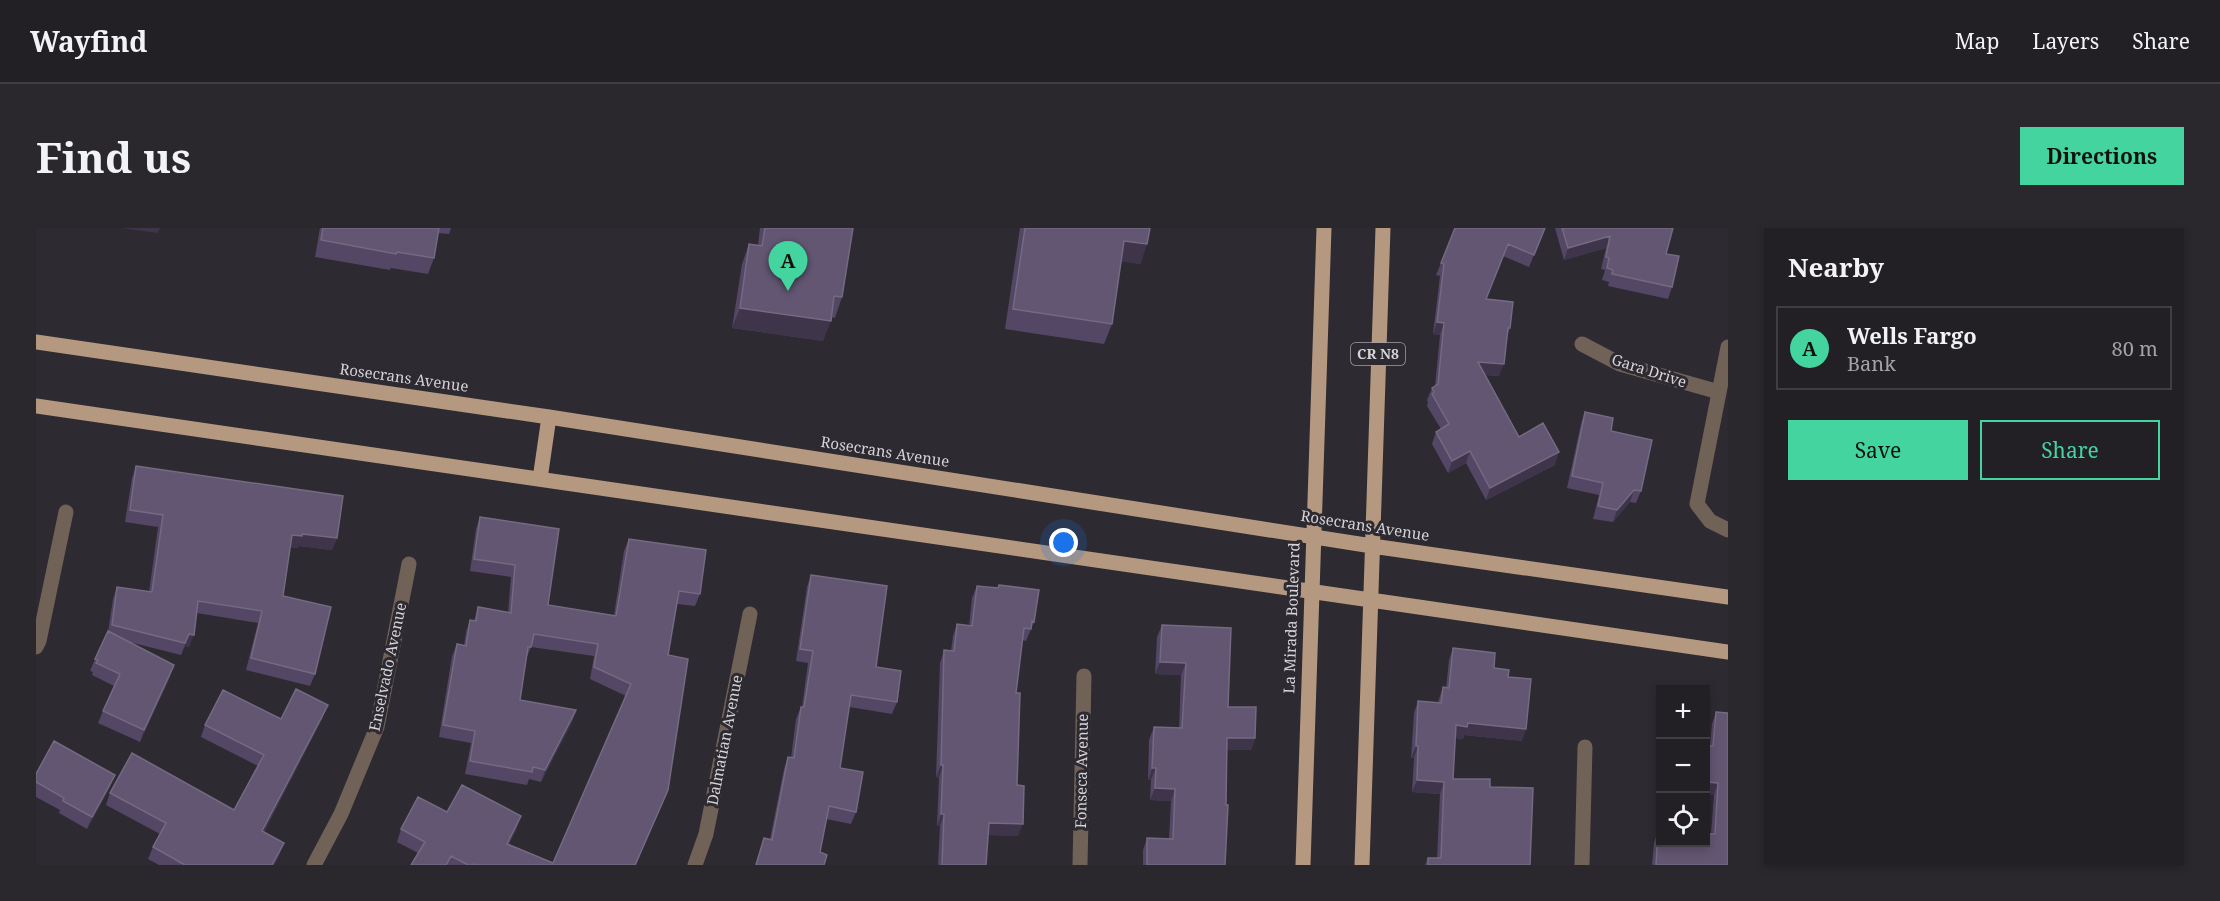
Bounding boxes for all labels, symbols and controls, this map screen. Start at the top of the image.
text: Wayfind [30,22,148,60]
text: Map [1955,27,1999,55]
text: Layers [2032,27,2099,55]
text: Share [2132,27,2190,55]
button: Directions [2020,127,2184,185]
text: Find us [36,128,191,185]
pin: A [768,242,807,291]
text: Nearby [1788,249,1884,285]
text: Wells Fargo [1847,320,1977,350]
text: A [1802,335,1817,362]
text: 80 m [2112,335,2158,362]
road number: CR N8 [1351,343,1405,365]
street label: Gara Drive [1609,349,1689,392]
text: Bank [1847,350,1896,377]
street label: Rosecrans Avenue [338,358,470,396]
button: Save [1788,420,1968,480]
button: Share [1980,420,2160,480]
street label: Rosecrans Avenue [819,431,951,471]
street label: Rosecrans Avenue [1299,505,1431,545]
your location [1049,528,1078,557]
street label: La Mirada Boulevard [1278,542,1304,694]
street label: Enselvado Avenue [364,601,410,733]
street label: Dalmatian Avenue [702,673,746,807]
map controls [1656,685,1710,847]
button: + [1656,685,1710,739]
street label: Fonseca Avenue [1070,713,1092,829]
button: − [1656,739,1710,793]
button: locate [1656,793,1710,847]

